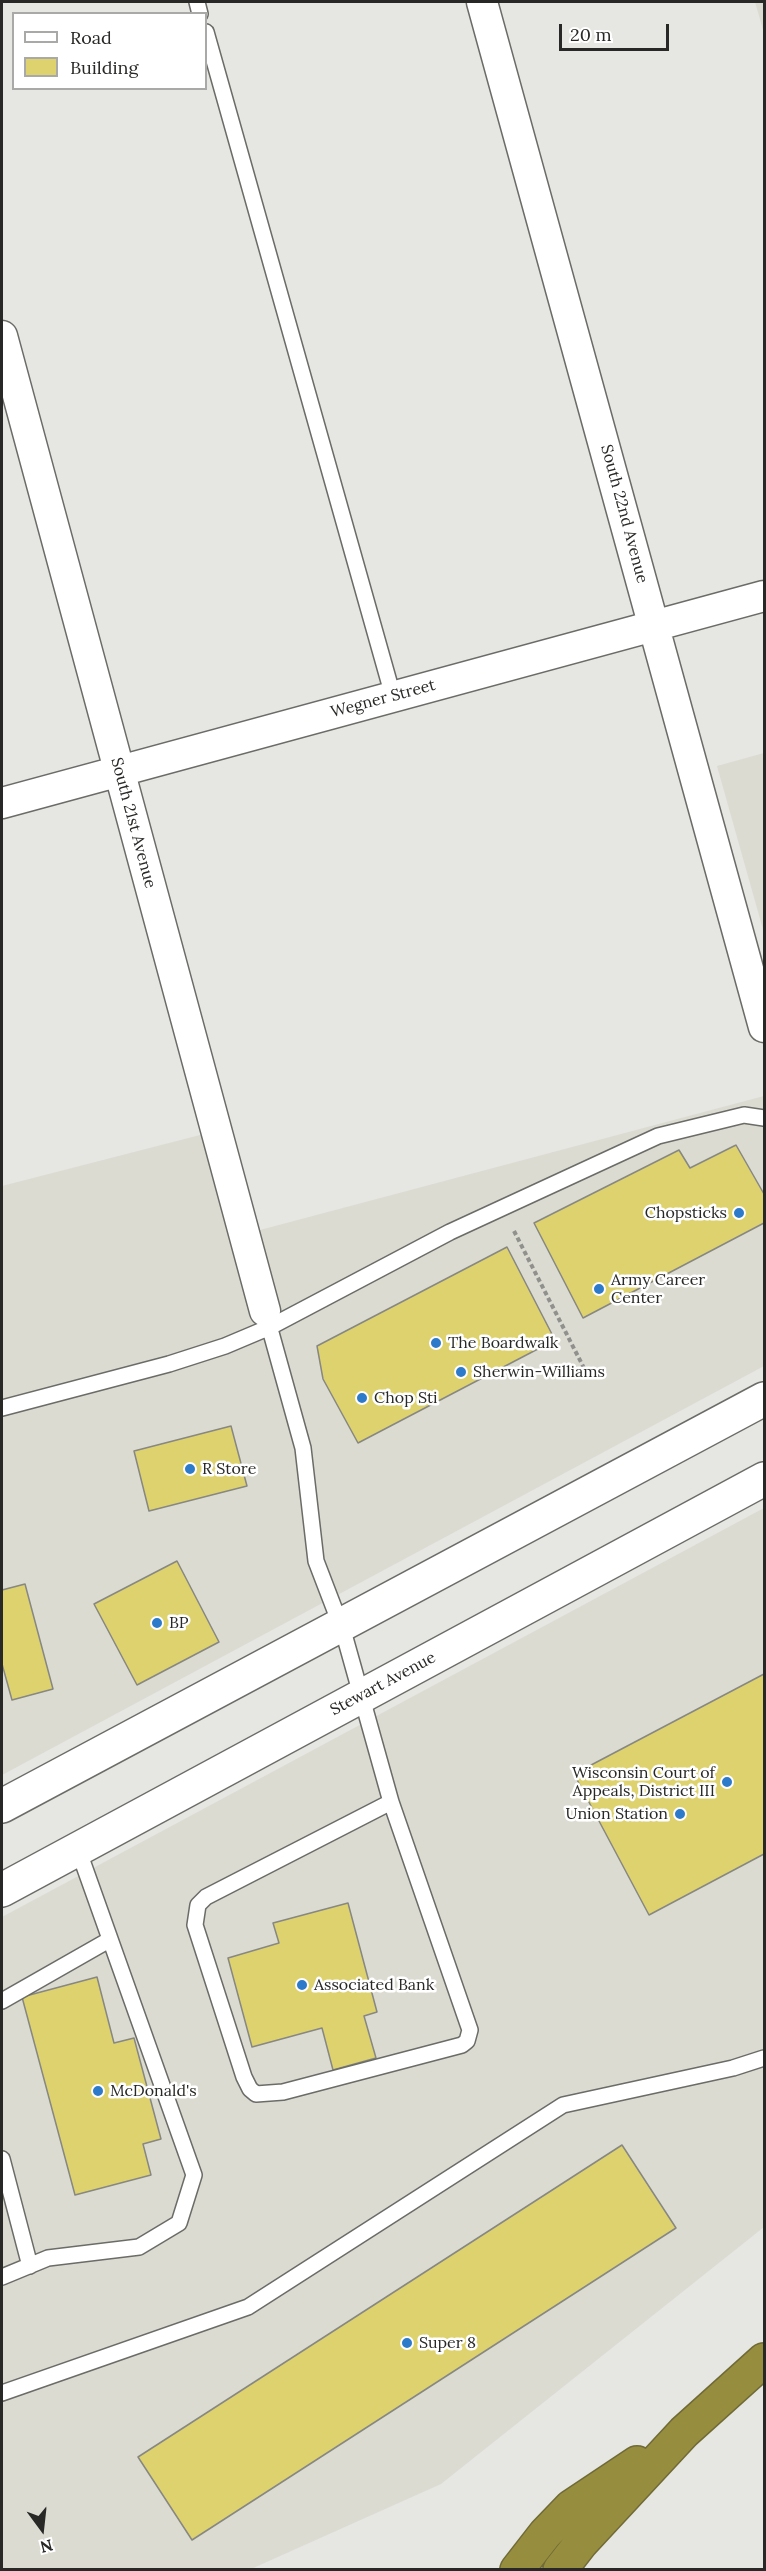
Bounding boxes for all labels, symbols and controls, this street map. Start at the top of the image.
legend [12,12,207,90]
scale bar [562,12,672,50]
text: 20 m [570,23,612,46]
text: Road [70,26,112,49]
text: Building [70,56,138,79]
street label: South 22nd Avenue [596,442,652,586]
street label: Wegner Street [329,676,437,722]
street label: South 21st Avenue [106,756,160,890]
place label: Chopsticks [645,1203,727,1223]
marker: Chopsticks [732,1206,746,1220]
place label: Army Career Center [611,1270,705,1308]
marker: Army Career Center [592,1282,606,1296]
place label: The Boardwalk [448,1333,558,1353]
marker: The Boardwalk [429,1336,443,1350]
place label: Sherwin-Williams [473,1362,605,1382]
marker: Sherwin-Williams [454,1365,468,1379]
place label: Chop Sti [374,1388,438,1408]
marker: Chop Sti [355,1391,369,1405]
place label: R Store [202,1459,256,1479]
marker: R Store [183,1462,197,1476]
place label: BP [169,1613,189,1633]
marker: BP [150,1616,164,1630]
street label: Stewart Avenue [327,1648,439,1720]
place label: Wisconsin Court of Appeals, District III [572,1763,715,1801]
marker: Wisconsin Court of Appeals, District III [720,1775,734,1789]
place label: Union Station [565,1804,668,1824]
marker: Union Station [673,1807,687,1821]
place label: Associated Bank [314,1975,434,1995]
marker: Associated Bank [295,1978,309,1992]
place label: McDonald's [110,2081,197,2101]
marker: McDonald's [91,2084,105,2098]
place label: Super 8 [419,2333,476,2353]
marker: Super 8 [400,2336,414,2350]
north arrow [12,2499,72,2559]
text: N [38,2535,55,2558]

